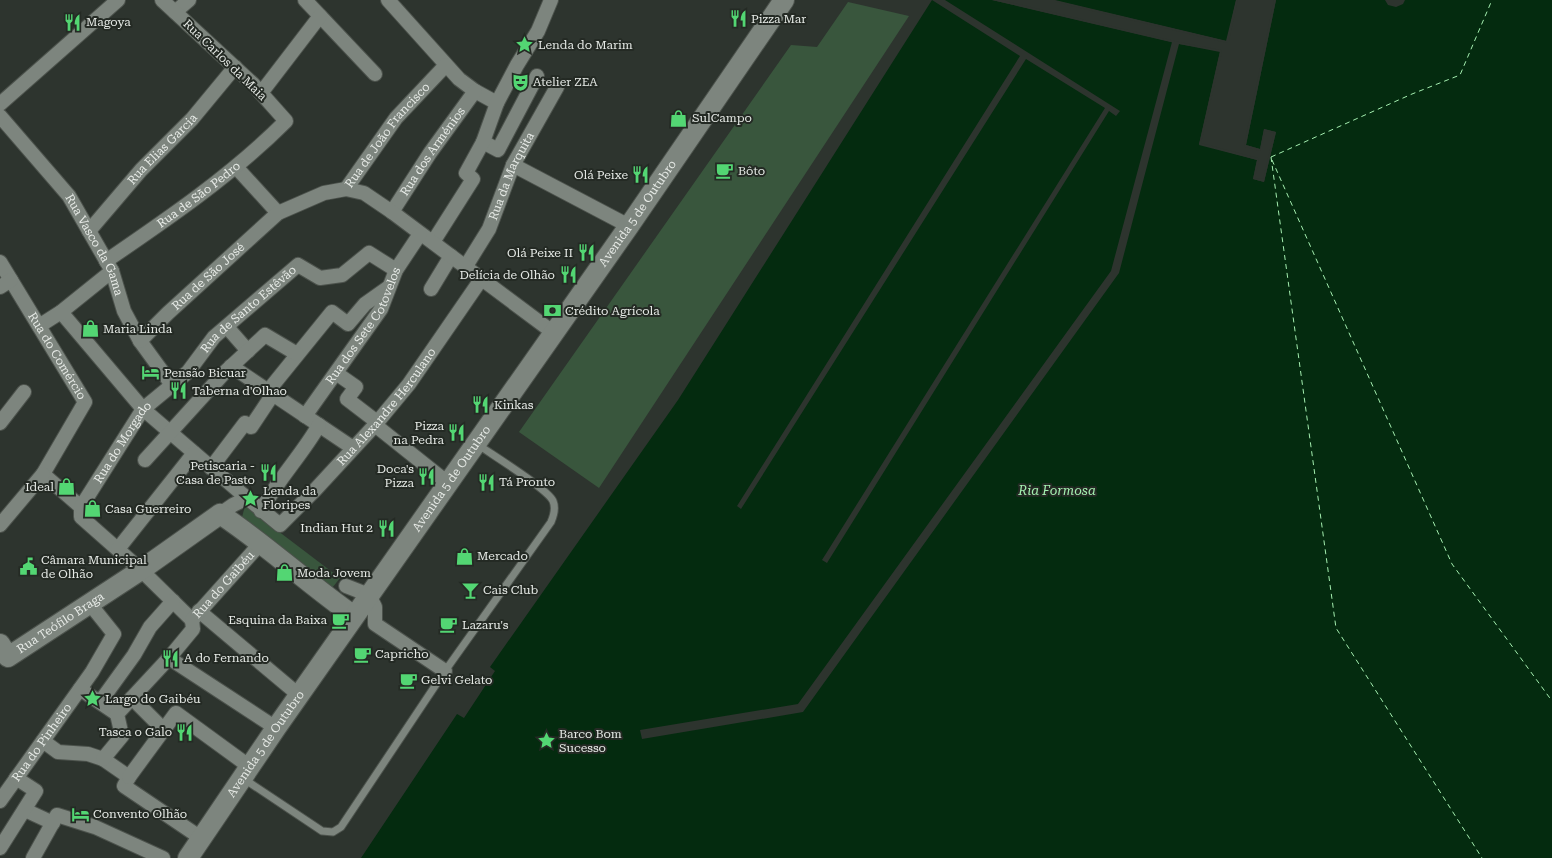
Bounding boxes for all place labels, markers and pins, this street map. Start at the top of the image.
restaurant icon: Pizza Mar [728,9,748,29]
restaurant icon: Magoya [63,12,83,32]
place label: Pizza Mar [751,12,806,26]
place label: Magoya [86,15,131,29]
place icon: Lenda do Marim [515,35,535,55]
place label: Lenda do Marim [538,38,633,52]
theatre icon: Atelier ZEA [510,72,530,92]
place label: Atelier ZEA [533,75,598,89]
shop icon: SulCampo [669,108,689,128]
place label: SulCampo [692,111,752,125]
cafe icon: Bôto [715,161,735,181]
place label: Bôto [738,164,765,178]
restaurant icon: Olá Peixe [631,165,651,185]
place label: Olá Peixe [574,168,628,182]
restaurant icon: Olá Peixe II [576,243,596,263]
place label: Olá Peixe II [507,246,573,260]
restaurant icon: Delícia de Olhão [558,265,578,285]
place label: Delícia de Olhão [460,268,555,282]
bank icon: Crédito Agrícola [542,301,562,321]
place label: Crédito Agrícola [565,304,660,318]
shop icon: Maria Linda [80,319,100,339]
place label: Maria Linda [103,322,173,336]
hotel icon: Pensão Bicuar [141,363,161,383]
place label: Pensão Bicuar [164,366,246,380]
restaurant icon: Taberna d'Olhao [169,381,189,401]
place label: Taberna d'Olhao [192,384,287,398]
restaurant icon: Kinkas [471,395,491,415]
place label: Kinkas [494,398,534,412]
place label: Pizza na Pedra [394,419,444,447]
restaurant icon: Pizza na Pedra [447,423,467,443]
place label: Petiscaria - Casa de Pasto [176,459,255,487]
place label: Doca's Pizza [377,462,414,490]
restaurant icon: Petiscaria - Casa de Pasto [258,463,278,483]
restaurant icon: Doca's Pizza [417,466,437,486]
restaurant icon: Tá Pronto [476,472,496,492]
place label: Tá Pronto [499,475,555,489]
shop icon: Ideal [57,477,77,497]
place label: Ideal [25,480,54,494]
place label: Lenda da Floripes [263,484,317,512]
place icon: Lenda da Floripes [240,488,260,508]
shop icon: Casa Guerreiro [82,499,102,519]
place label: Casa Guerreiro [105,502,191,516]
restaurant icon: Indian Hut 2 [376,518,396,538]
place label: Indian Hut 2 [300,521,373,535]
shop icon: Mercado [454,546,474,566]
place label: Mercado [477,549,528,563]
place label: Câmara Municipal de Olhão [41,553,147,581]
public building icon: Câmara Municipal de Olhão [18,557,38,577]
shop icon: Moda Jovem [274,563,294,583]
place label: Moda Jovem [297,566,371,580]
bar icon: Cais Club [460,580,480,600]
place label: Cais Club [483,583,539,597]
cafe icon: Esquina da Baixa [330,610,350,630]
place label: Esquina da Baixa [228,613,327,627]
cafe icon: Lazaru's [439,615,459,635]
place label: Lazaru's [462,618,509,632]
cafe icon: Capricho [352,644,372,664]
place label: Capricho [375,647,429,661]
restaurant icon: A do Fernando [161,648,181,668]
place label: A do Fernando [184,651,269,665]
cafe icon: Gelvi Gelato [398,670,418,690]
place label: Gelvi Gelato [421,673,492,687]
place icon: Largo do Gaibéu [82,689,102,709]
place label: Largo do Gaibéu [105,692,201,706]
restaurant icon: Tasca o Galo [175,722,195,742]
place label: Tasca o Galo [99,725,172,739]
place label: Barco Bom Sucesso [559,727,622,755]
place icon: Barco Bom Sucesso [536,731,556,751]
hotel icon: Convento Olhão [70,804,90,824]
place label: Convento Olhão [93,807,187,821]

